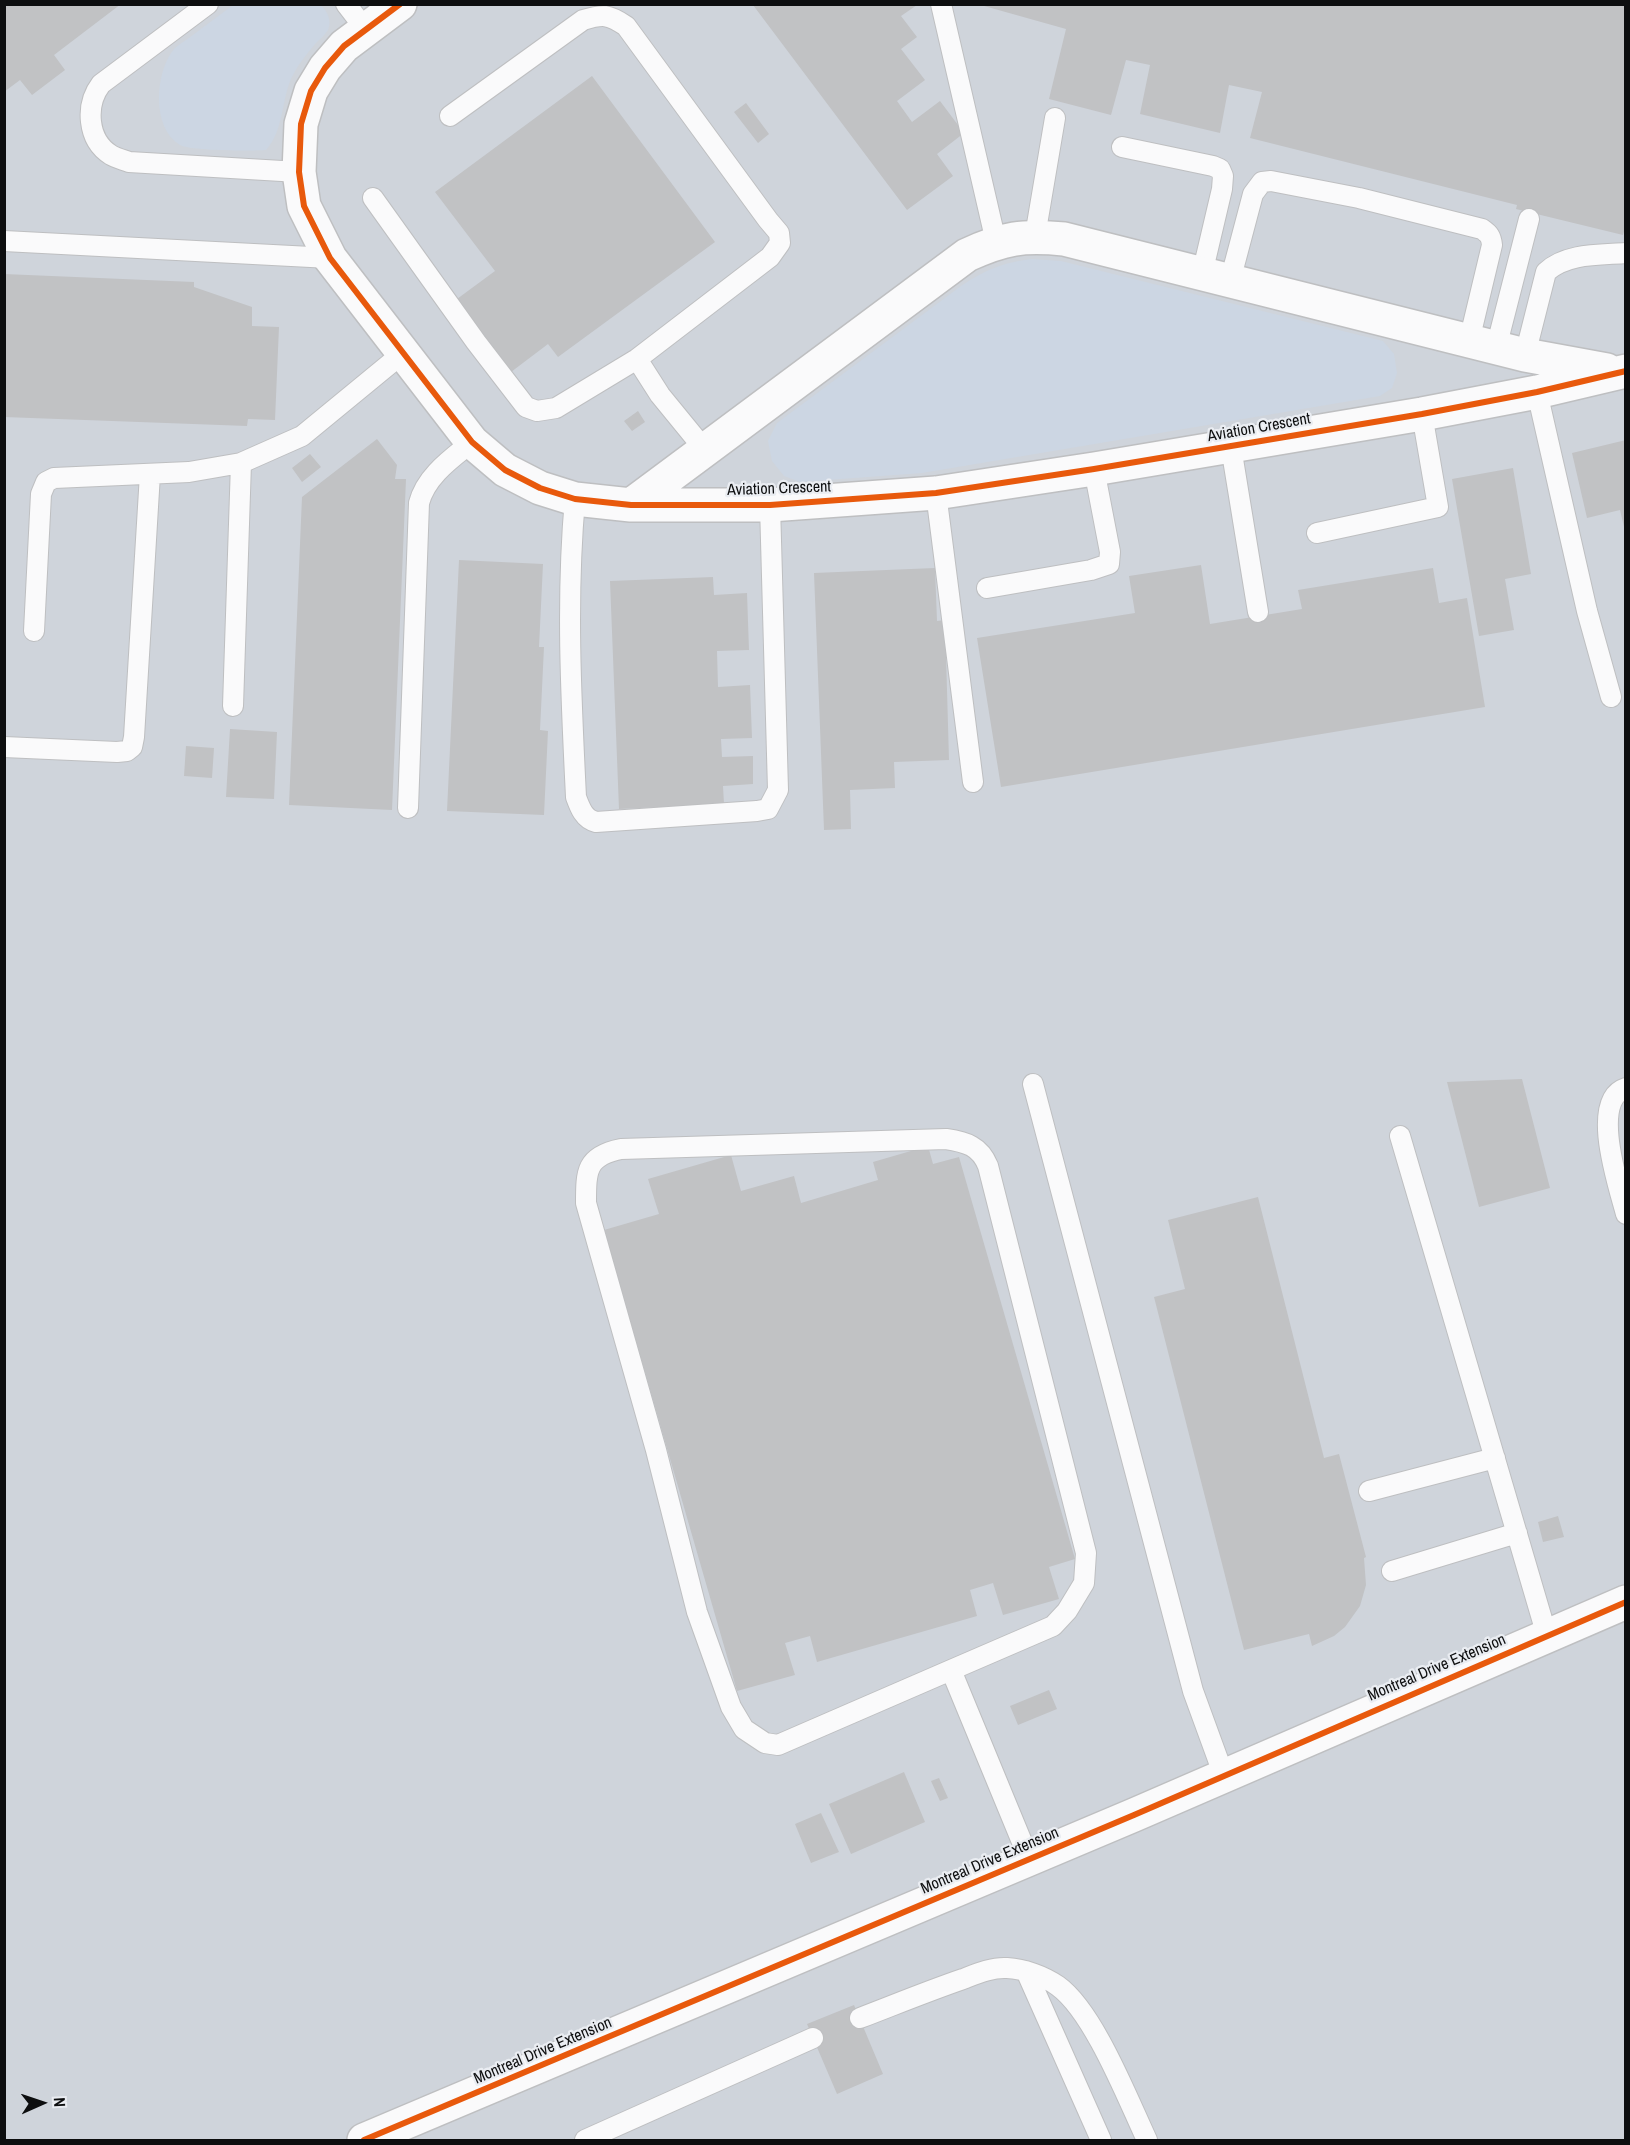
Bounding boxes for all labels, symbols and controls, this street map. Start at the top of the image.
street label: Aviation Crescent [1206,410,1312,446]
street label: Aviation Crescent [727,478,831,500]
street label: Montreal Drive Extension [1365,1630,1509,1706]
street label: Montreal Drive Extension [918,1823,1062,1899]
street label: Montreal Drive Extension [471,2013,615,2089]
north arrow [12,2073,72,2133]
text: N [49,2097,71,2107]

